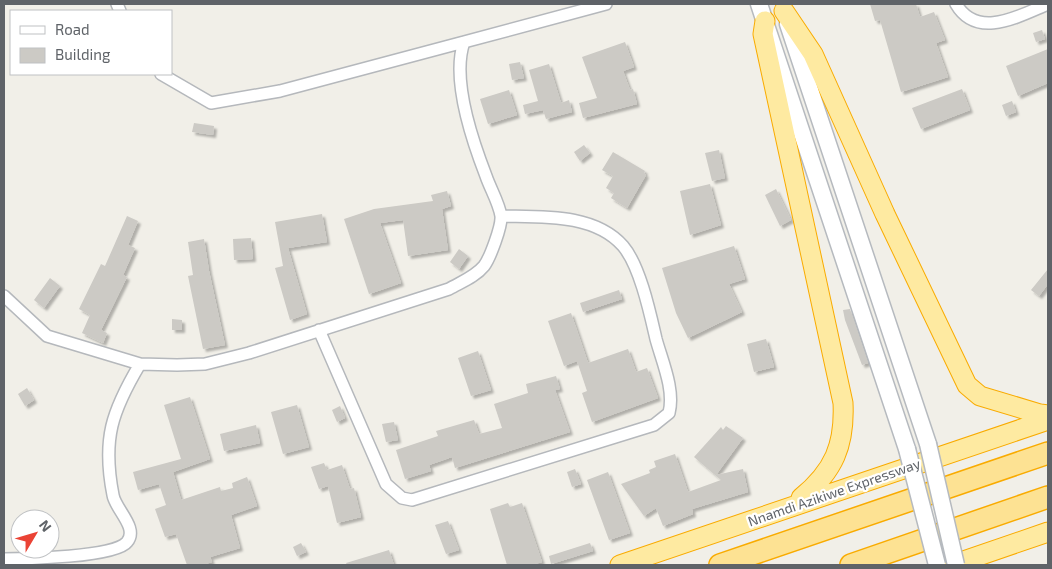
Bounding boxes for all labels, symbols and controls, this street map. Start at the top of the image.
legend [10,10,172,75]
text: Road [55,20,90,38]
text: Building [55,45,111,63]
street label: Nnamdi Azikiwe Expressway [745,454,923,530]
north arrow [10,509,60,559]
text: N [36,516,55,535]

